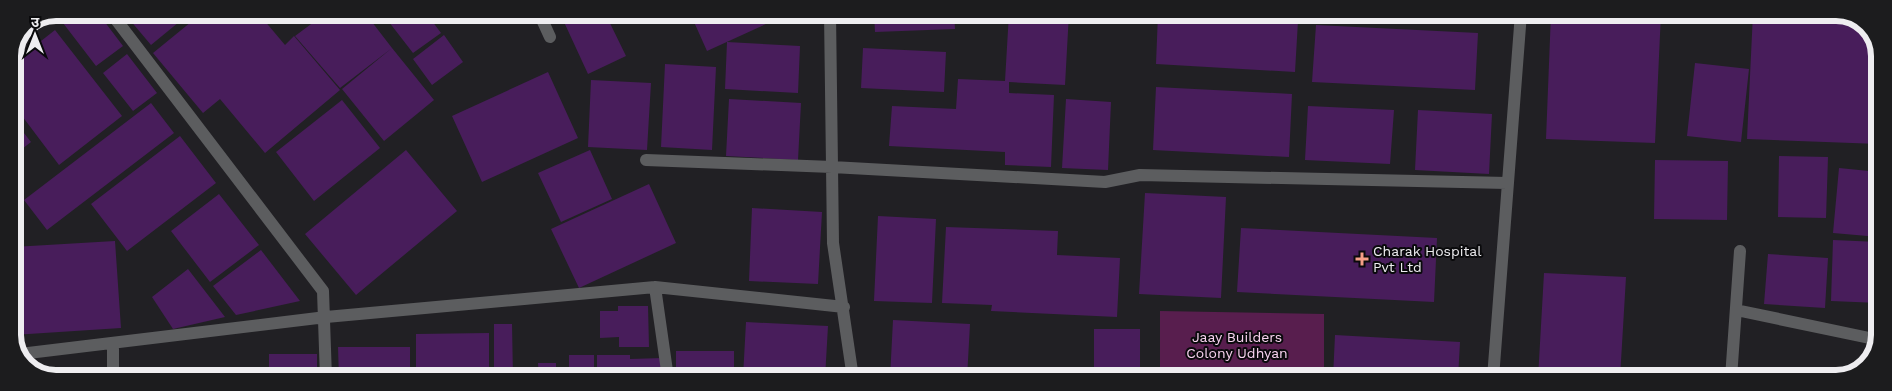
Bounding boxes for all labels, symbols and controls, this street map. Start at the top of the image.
north arrow [10,10,60,60]
text: उ [31,14,40,30]
place label: Charak Hospital Pvt Ltd [1373,243,1482,275]
marker: Charak Hospital Pvt Ltd [1355,252,1369,266]
park label: Jaay Builders Colony Udhyan [1186,329,1288,361]

